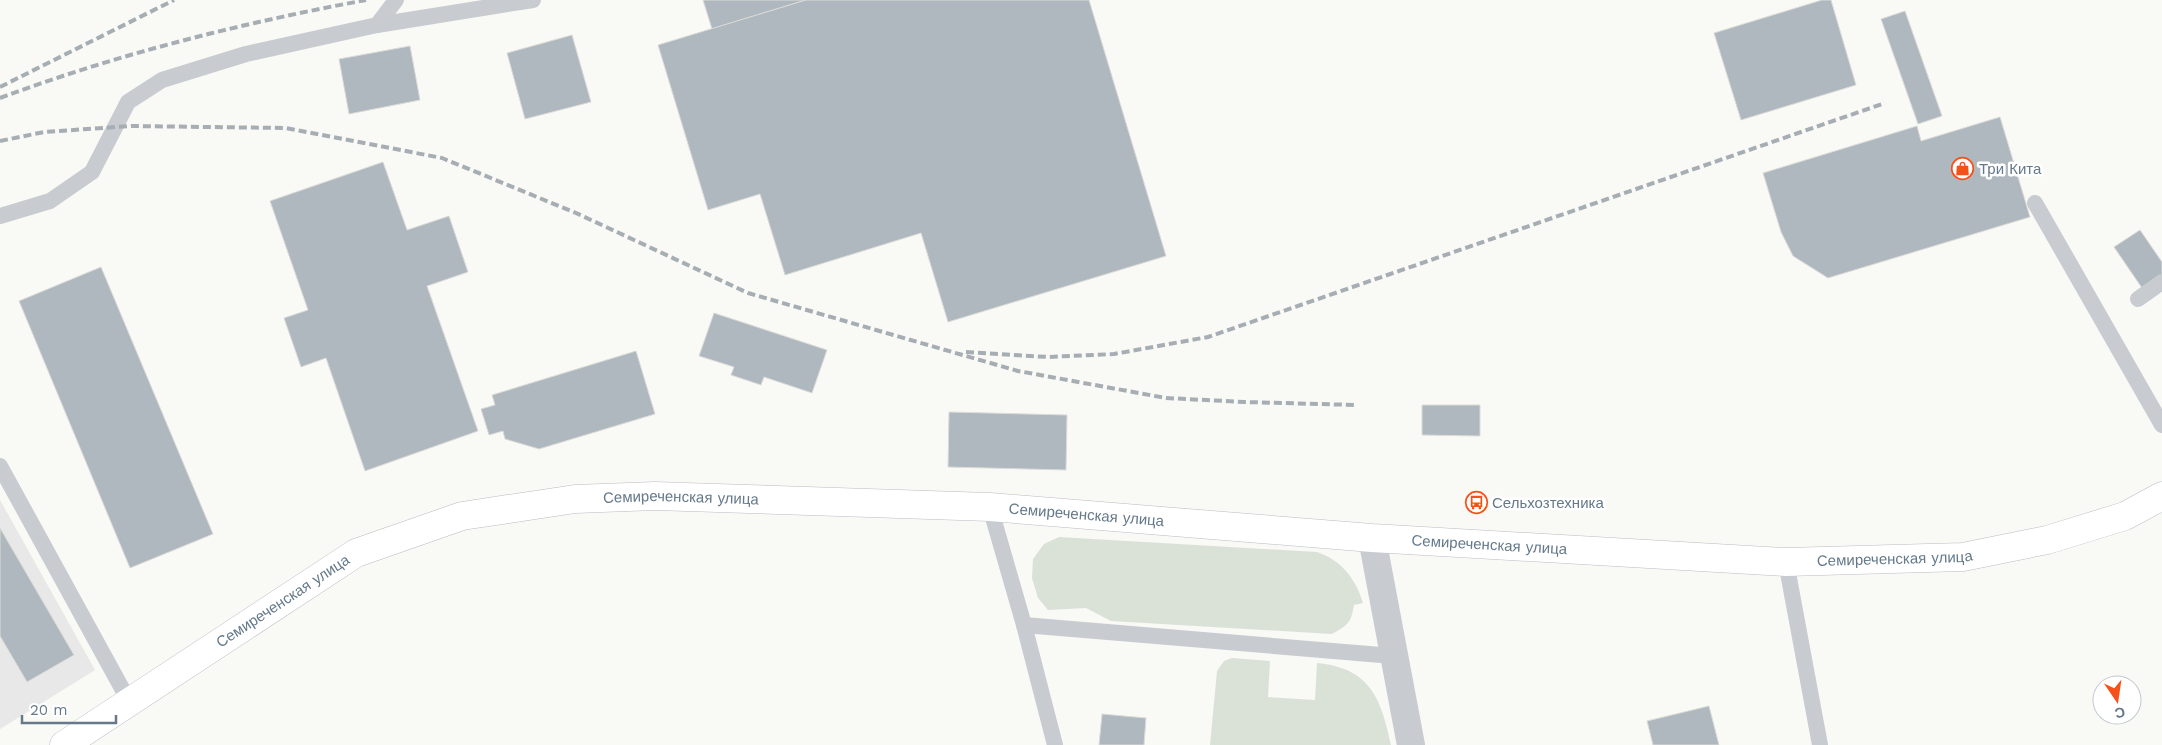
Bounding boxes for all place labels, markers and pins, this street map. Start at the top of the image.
shop icon: Три Кита [1951,157,1975,181]
place label: Три Кита [1979,160,2042,178]
bus stop icon: Сельхозтехника [1464,491,1488,515]
place label: Сельхозтехника [1492,494,1604,512]

